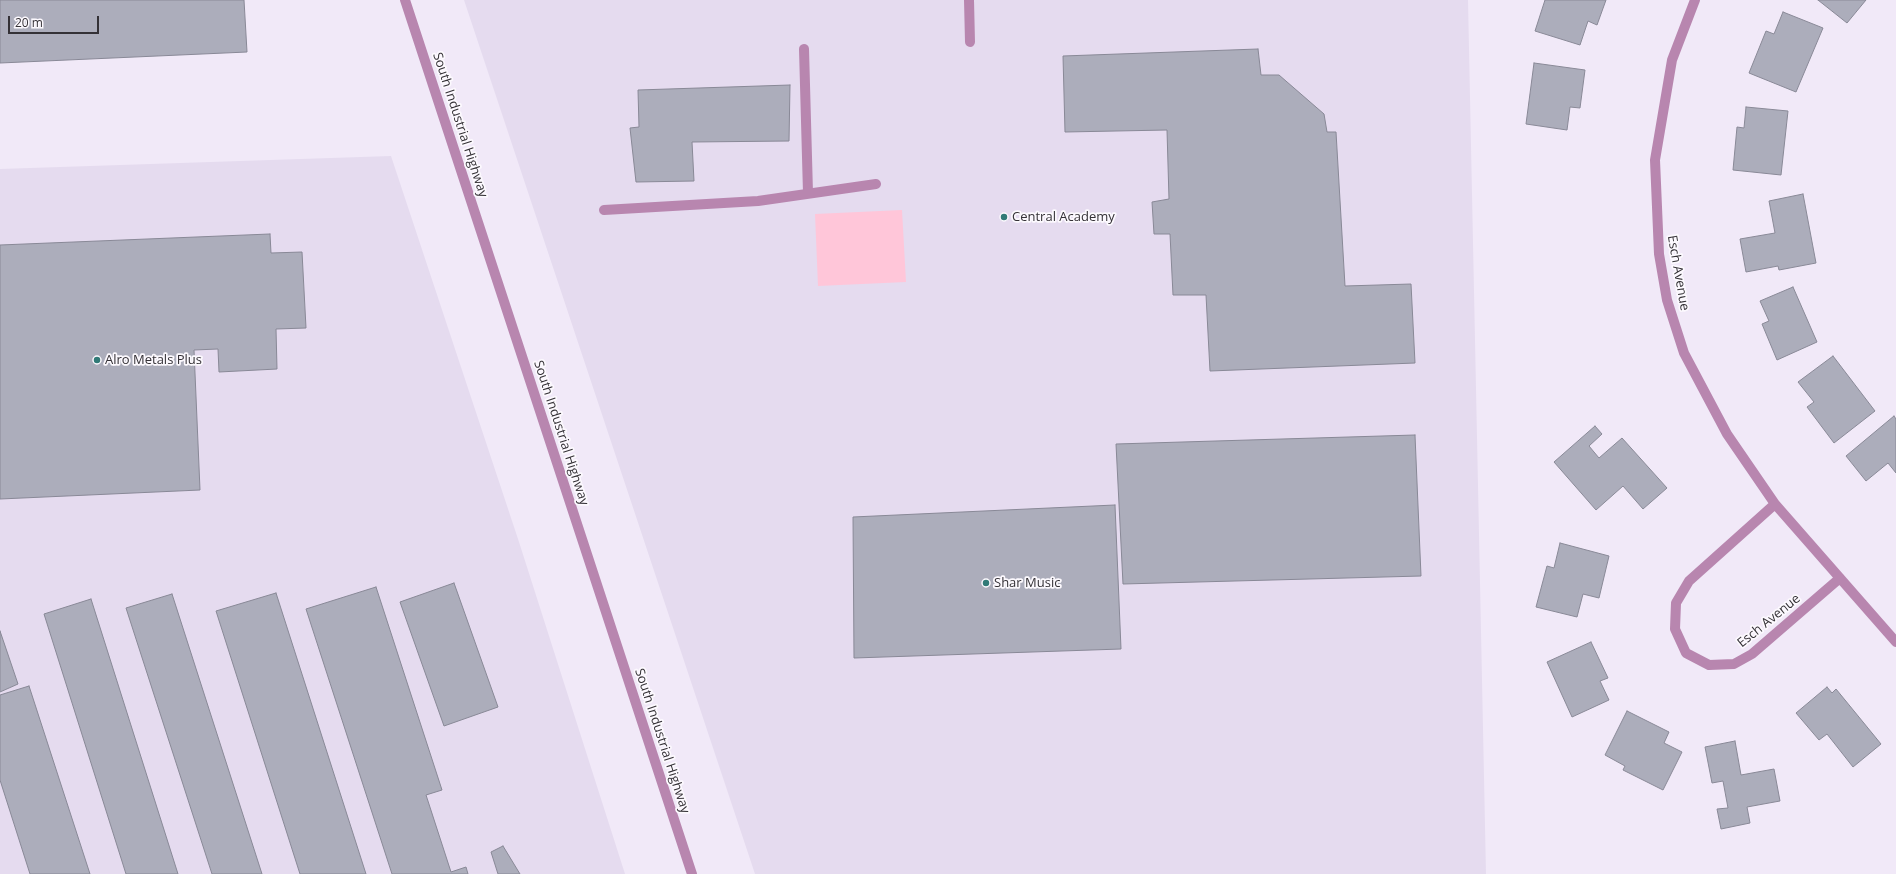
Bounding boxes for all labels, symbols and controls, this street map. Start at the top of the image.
scale bar [10,8,101,34]
text: 20 m [15,14,43,31]
street label: South Industrial Highway [429,51,491,199]
place label: Central Academy [1012,209,1115,225]
marker: Central Academy [999,212,1009,222]
street label: Esch Avenue [1664,234,1692,312]
place label: Alro Metals Plus [105,352,202,368]
marker: Alro Metals Plus [92,355,102,365]
street label: South Industrial Highway [530,359,592,507]
place label: Shar Music [994,575,1060,591]
marker: Shar Music [981,578,991,588]
street label: Esch Avenue [1734,591,1804,651]
street label: South Industrial Highway [631,667,693,815]

